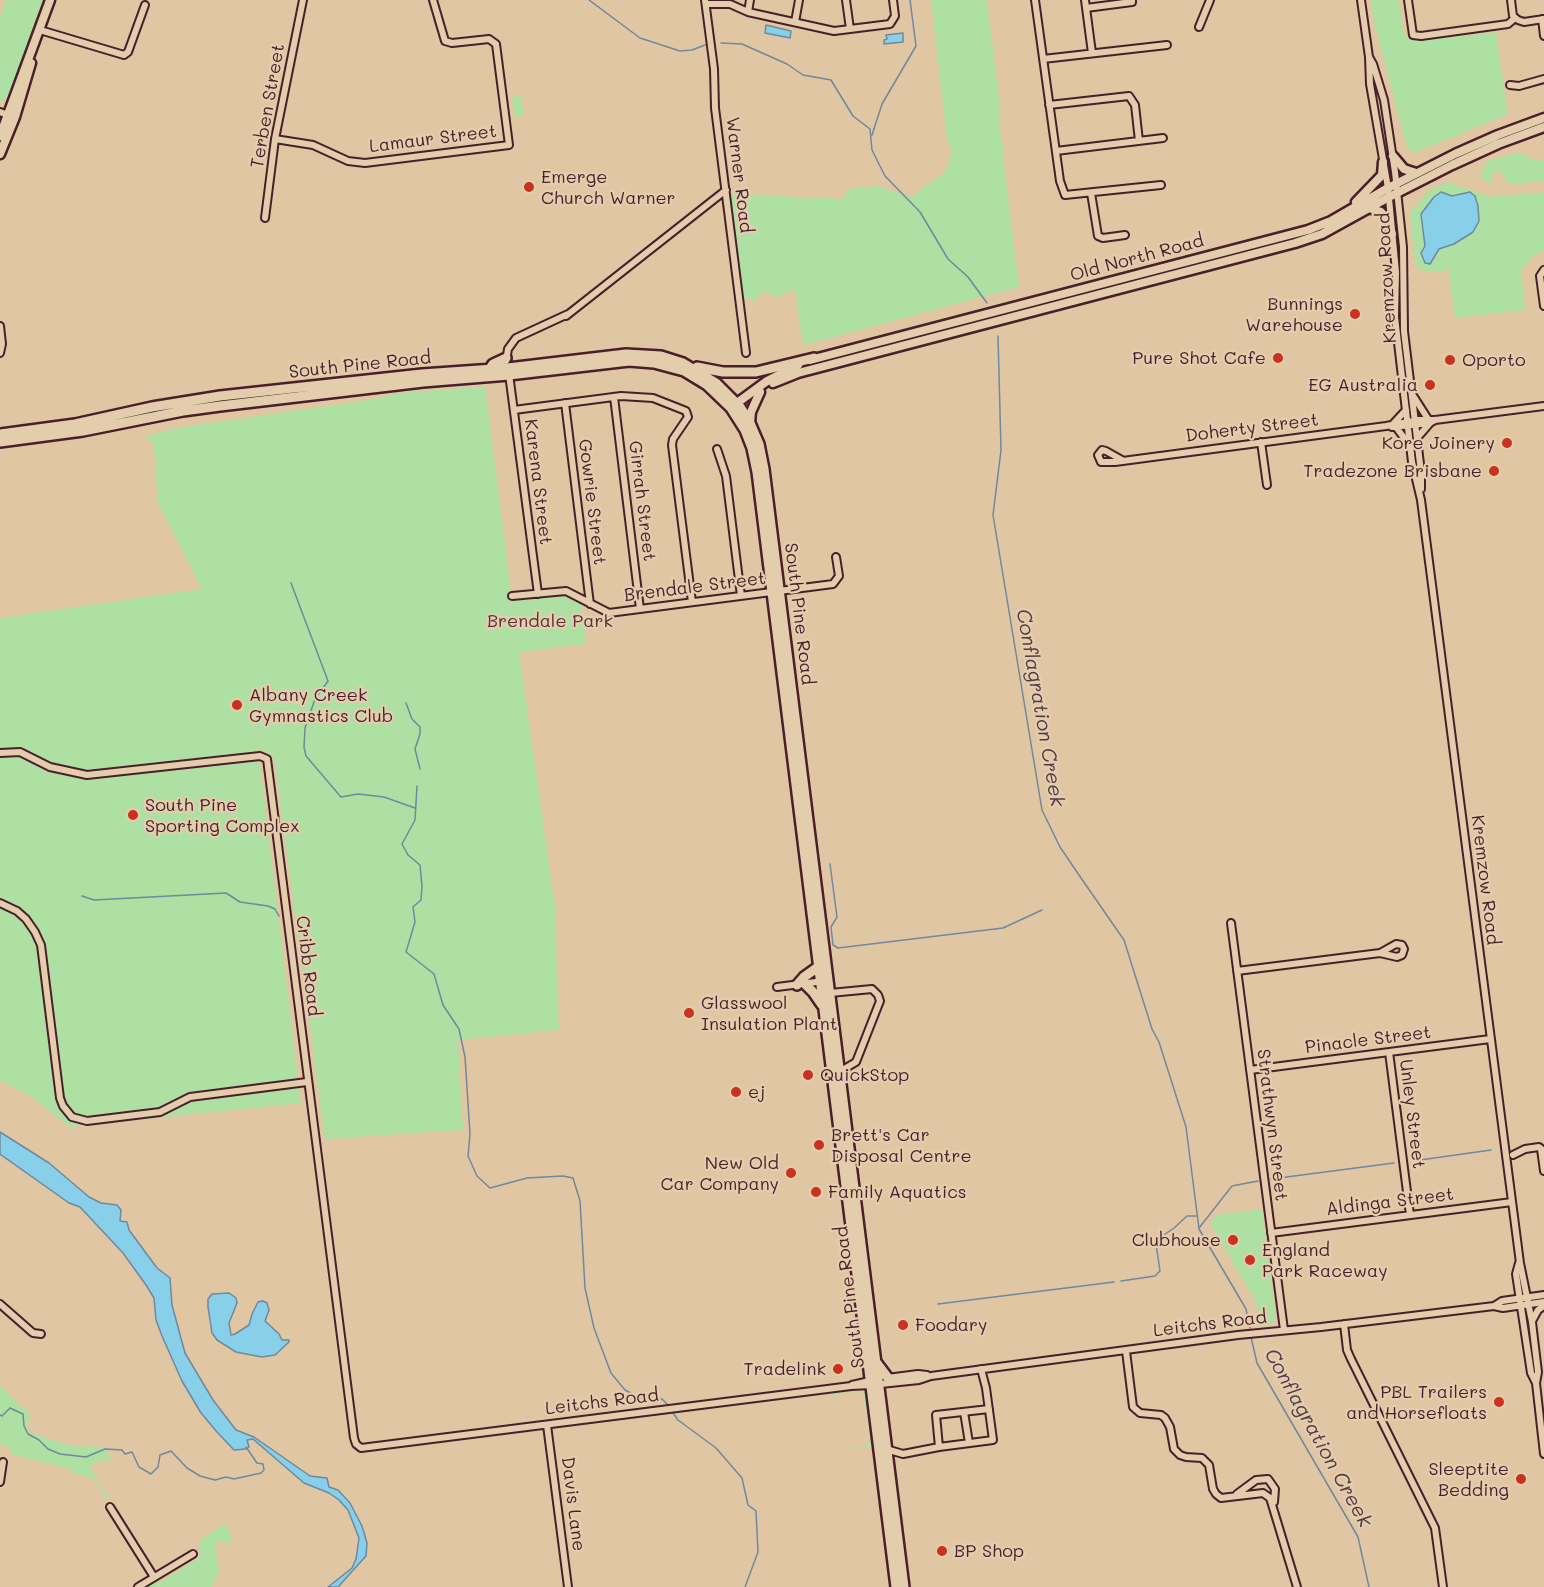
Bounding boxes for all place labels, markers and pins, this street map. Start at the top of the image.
place label: Emerge Church Warner [541,166,676,208]
marker: Emerge Church Warner [522,180,536,194]
place label: Bunnings Warehouse [1245,293,1343,336]
marker: Bunnings Warehouse [1348,307,1362,321]
place label: Pure Shot Cafe [1132,347,1266,369]
place label: Oporto [1462,349,1526,371]
marker: Pure Shot Cafe [1271,351,1285,365]
marker: Oporto [1443,353,1457,367]
place label: EG Australia [1308,374,1418,396]
marker: EG Australia [1423,378,1437,392]
place label: Kore Joinery [1382,432,1495,454]
marker: Kore Joinery [1500,436,1514,450]
place label: Tradezone Brisbane [1303,460,1482,482]
marker: Tradezone Brisbane [1487,464,1501,478]
place label: Albany Creek Gymnastics Club [249,684,393,726]
marker: Albany Creek Gymnastics Club [230,698,244,712]
place label: South Pine Sporting Complex [145,794,299,836]
marker: South Pine Sporting Complex [126,808,140,822]
place label: Glasswool Insulation Plant [701,992,838,1034]
marker: Glasswool Insulation Plant [682,1006,696,1020]
place label: QuickStop [820,1064,909,1086]
marker: QuickStop [801,1068,815,1082]
place label: ej [748,1081,765,1103]
marker: ej [729,1085,743,1099]
place label: Brett's Car Disposal Centre [831,1124,972,1166]
marker: Brett's Car Disposal Centre [812,1138,826,1152]
place label: New Old Car Company [661,1152,779,1194]
marker: New Old Car Company [784,1166,798,1180]
place label: Family Aquatics [828,1181,967,1203]
marker: Family Aquatics [809,1185,823,1199]
place label: Clubhouse [1132,1229,1221,1251]
marker: Clubhouse [1226,1233,1240,1247]
place label: England Park Raceway [1262,1239,1388,1282]
marker: England Park Raceway [1243,1253,1257,1267]
place label: Foodary [915,1314,987,1336]
marker: Foodary [896,1318,910,1332]
place label: Tradelink [744,1358,826,1380]
marker: Tradelink [831,1362,845,1376]
place label: PBL Trailers and Horsefloats [1346,1381,1487,1424]
marker: PBL Trailers and Horsefloats [1492,1395,1506,1409]
place label: Sleeptite Bedding [1428,1458,1509,1500]
marker: Sleeptite Bedding [1514,1472,1528,1486]
place label: BP Shop [954,1540,1024,1562]
marker: BP Shop [935,1544,949,1558]

